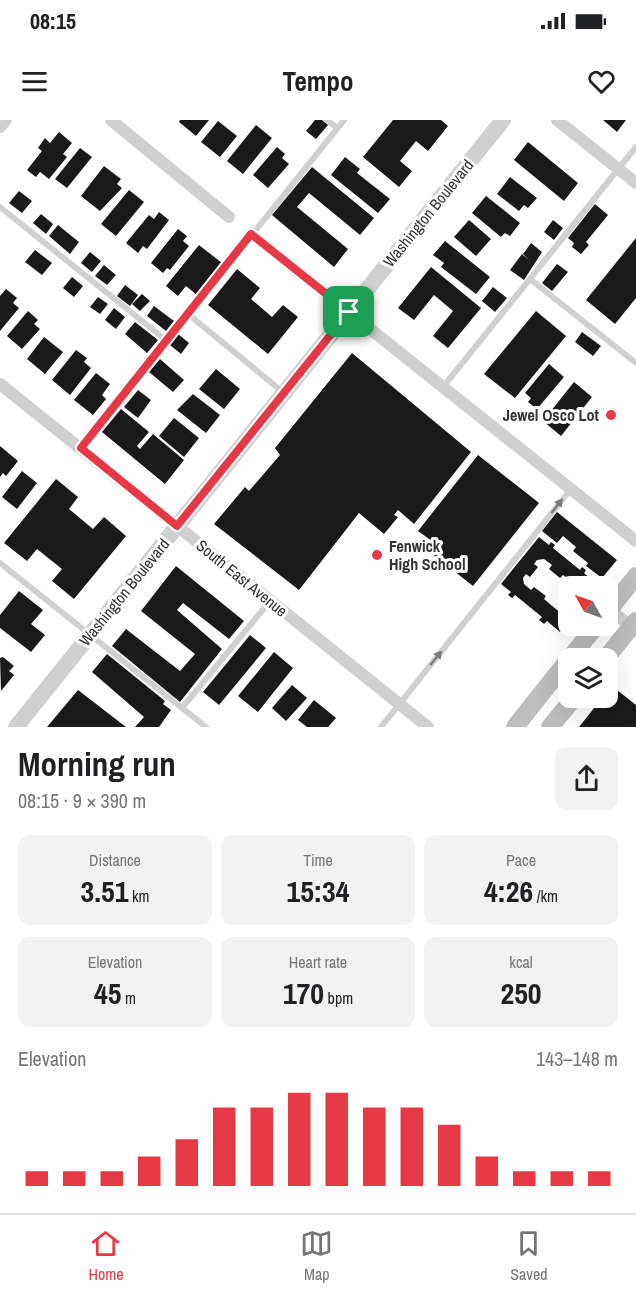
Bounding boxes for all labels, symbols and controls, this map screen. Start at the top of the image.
text: 08:15 [30,6,76,36]
text: Tempo [283,63,353,99]
icon: menu [18,65,51,98]
icon: heart [585,65,618,98]
street label: Washington Boulevard [378,155,478,271]
pin [323,286,374,337]
icon: arrive [332,295,365,328]
place label: Jewel Osco Lot [503,404,600,426]
marker: Jewel Osco Lot [604,408,618,422]
one-way arrow [551,498,564,514]
street label: Washington Boulevard [74,534,174,650]
street label: South East Avenue [192,534,292,622]
place label: Fenwick High School [389,535,466,575]
marker: Fenwick High School [370,548,384,562]
north arrow [558,576,618,636]
map controls [558,576,618,708]
button: layers [558,648,618,708]
one-way arrow [429,650,442,666]
text: Morning run [18,742,176,786]
button: share [555,747,618,810]
text: 08:15 · 9 × 390 m [18,787,146,814]
text: Distance [89,849,141,871]
text: Time [303,849,333,871]
text: Pace [506,849,536,871]
text: 3.51 [80,871,128,911]
text: 15:34 [287,871,349,911]
text: 4:26 [484,871,533,911]
text: km [128,885,150,907]
text: /km [533,885,558,907]
text: Elevation [88,951,142,973]
text: Heart rate [289,951,347,973]
text: kcal [509,951,533,973]
text: 45 [94,973,121,1013]
text: 170 [283,973,324,1013]
text: 250 [500,973,542,1013]
text: m [121,987,136,1009]
text: bpm [324,987,353,1009]
text: Elevation [18,1045,86,1072]
text: 143–148 m [536,1045,618,1072]
tab: Home [88,1227,123,1285]
tab: Map [300,1227,333,1285]
tab: Saved [510,1227,548,1285]

